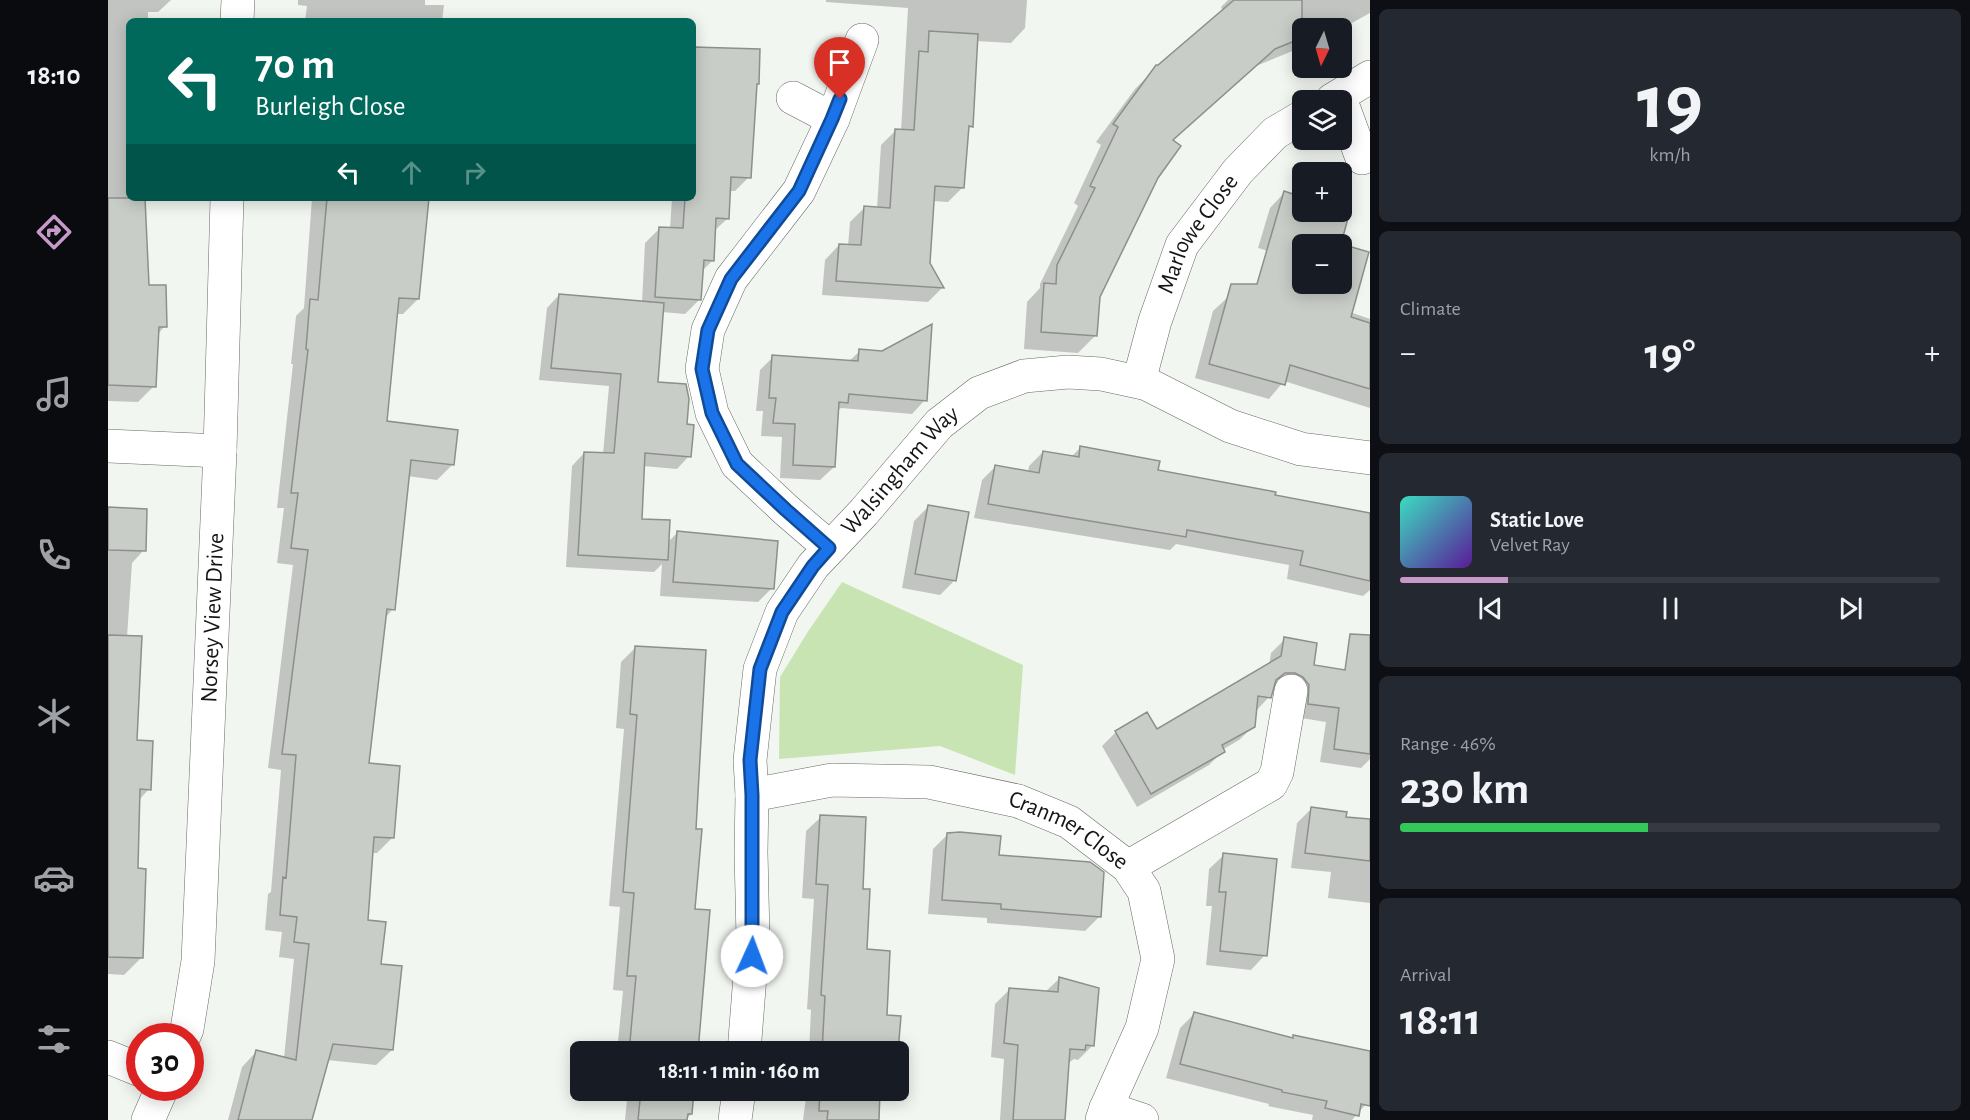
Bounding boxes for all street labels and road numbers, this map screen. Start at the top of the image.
street label: Marlowe Close [1154,170,1243,297]
street label: Walsingham Way [837,401,963,540]
street label: Norsey View Drive [197,532,228,703]
street label: Cranmer Close [1007,787,1133,874]

